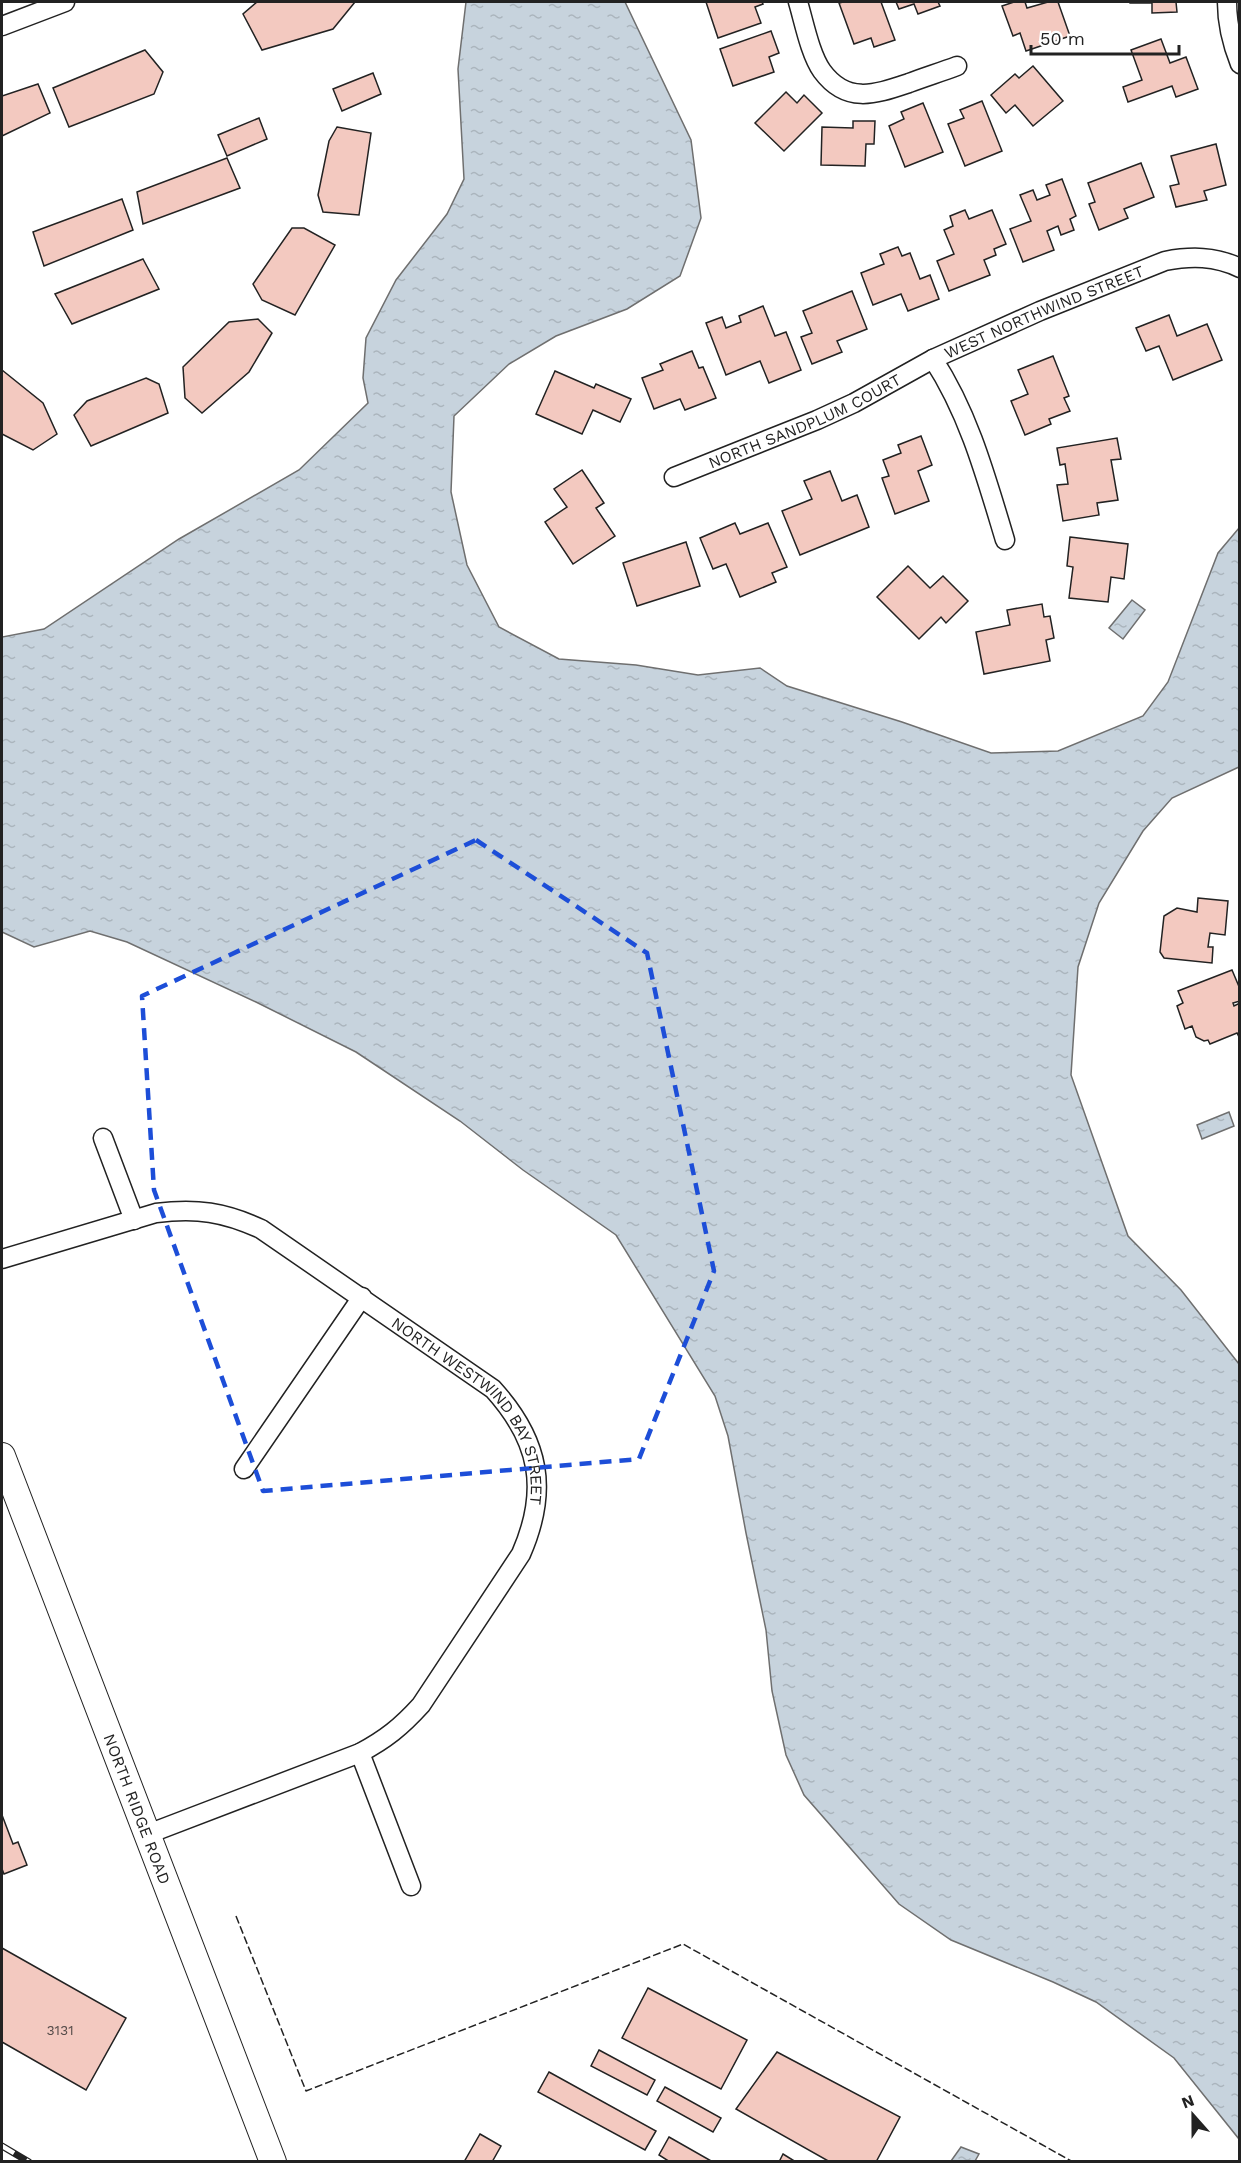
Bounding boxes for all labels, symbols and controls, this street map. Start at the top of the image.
scale bar [1031,18,1180,56]
text: 50 m [1040,28,1085,49]
street label: WEST NORTHWIND STREET [941,261,1147,363]
street label: NORTH SANDPLUM COURT [706,370,904,472]
street label: NORTH WESTWIND BAY STREET [388,1313,546,1506]
street label: NORTH RIDGE ROAD [100,1731,174,1887]
house number: 3131 [46,2022,74,2038]
north arrow [1163,2085,1223,2145]
text: N [1179,2090,1197,2112]

